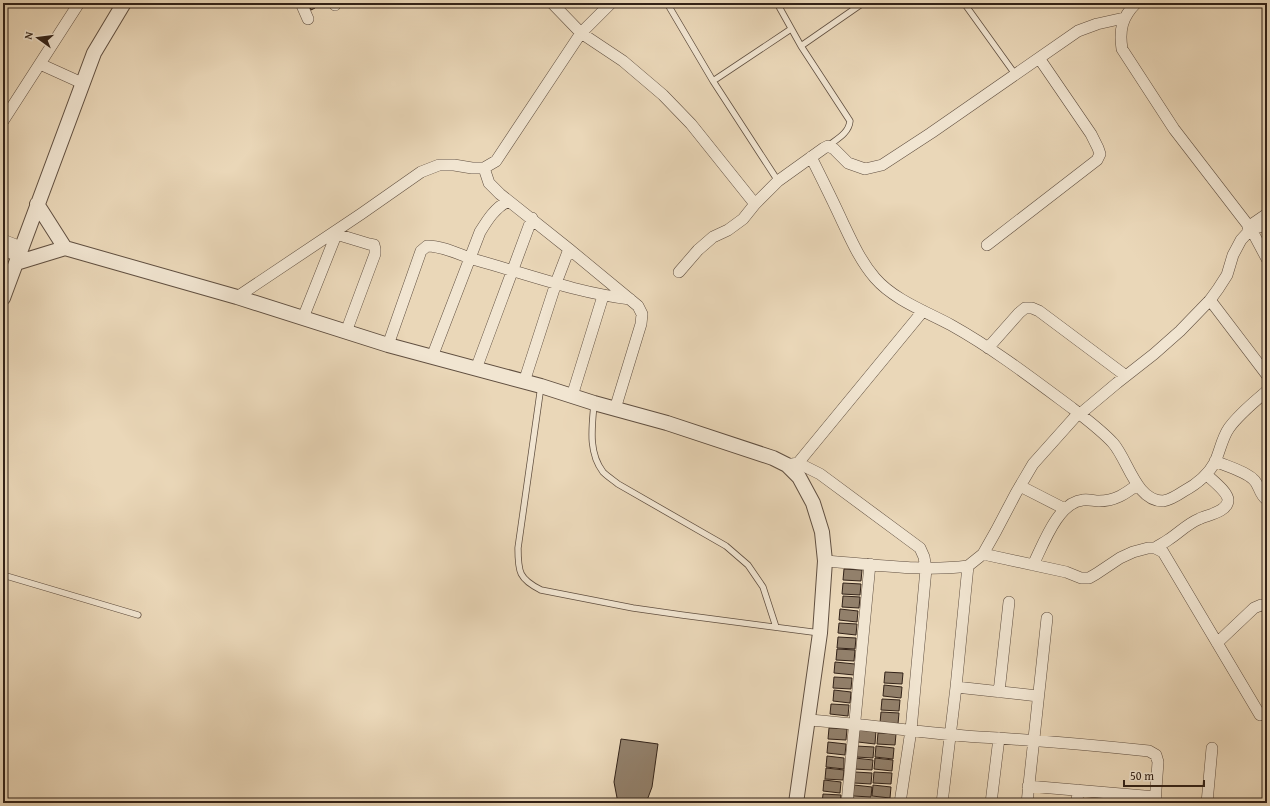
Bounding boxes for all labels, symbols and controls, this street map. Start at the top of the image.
north arrow [18,18,58,58]
text: N [20,29,37,41]
scale bar [1124,762,1204,788]
text: 50 m [1130,767,1154,784]

